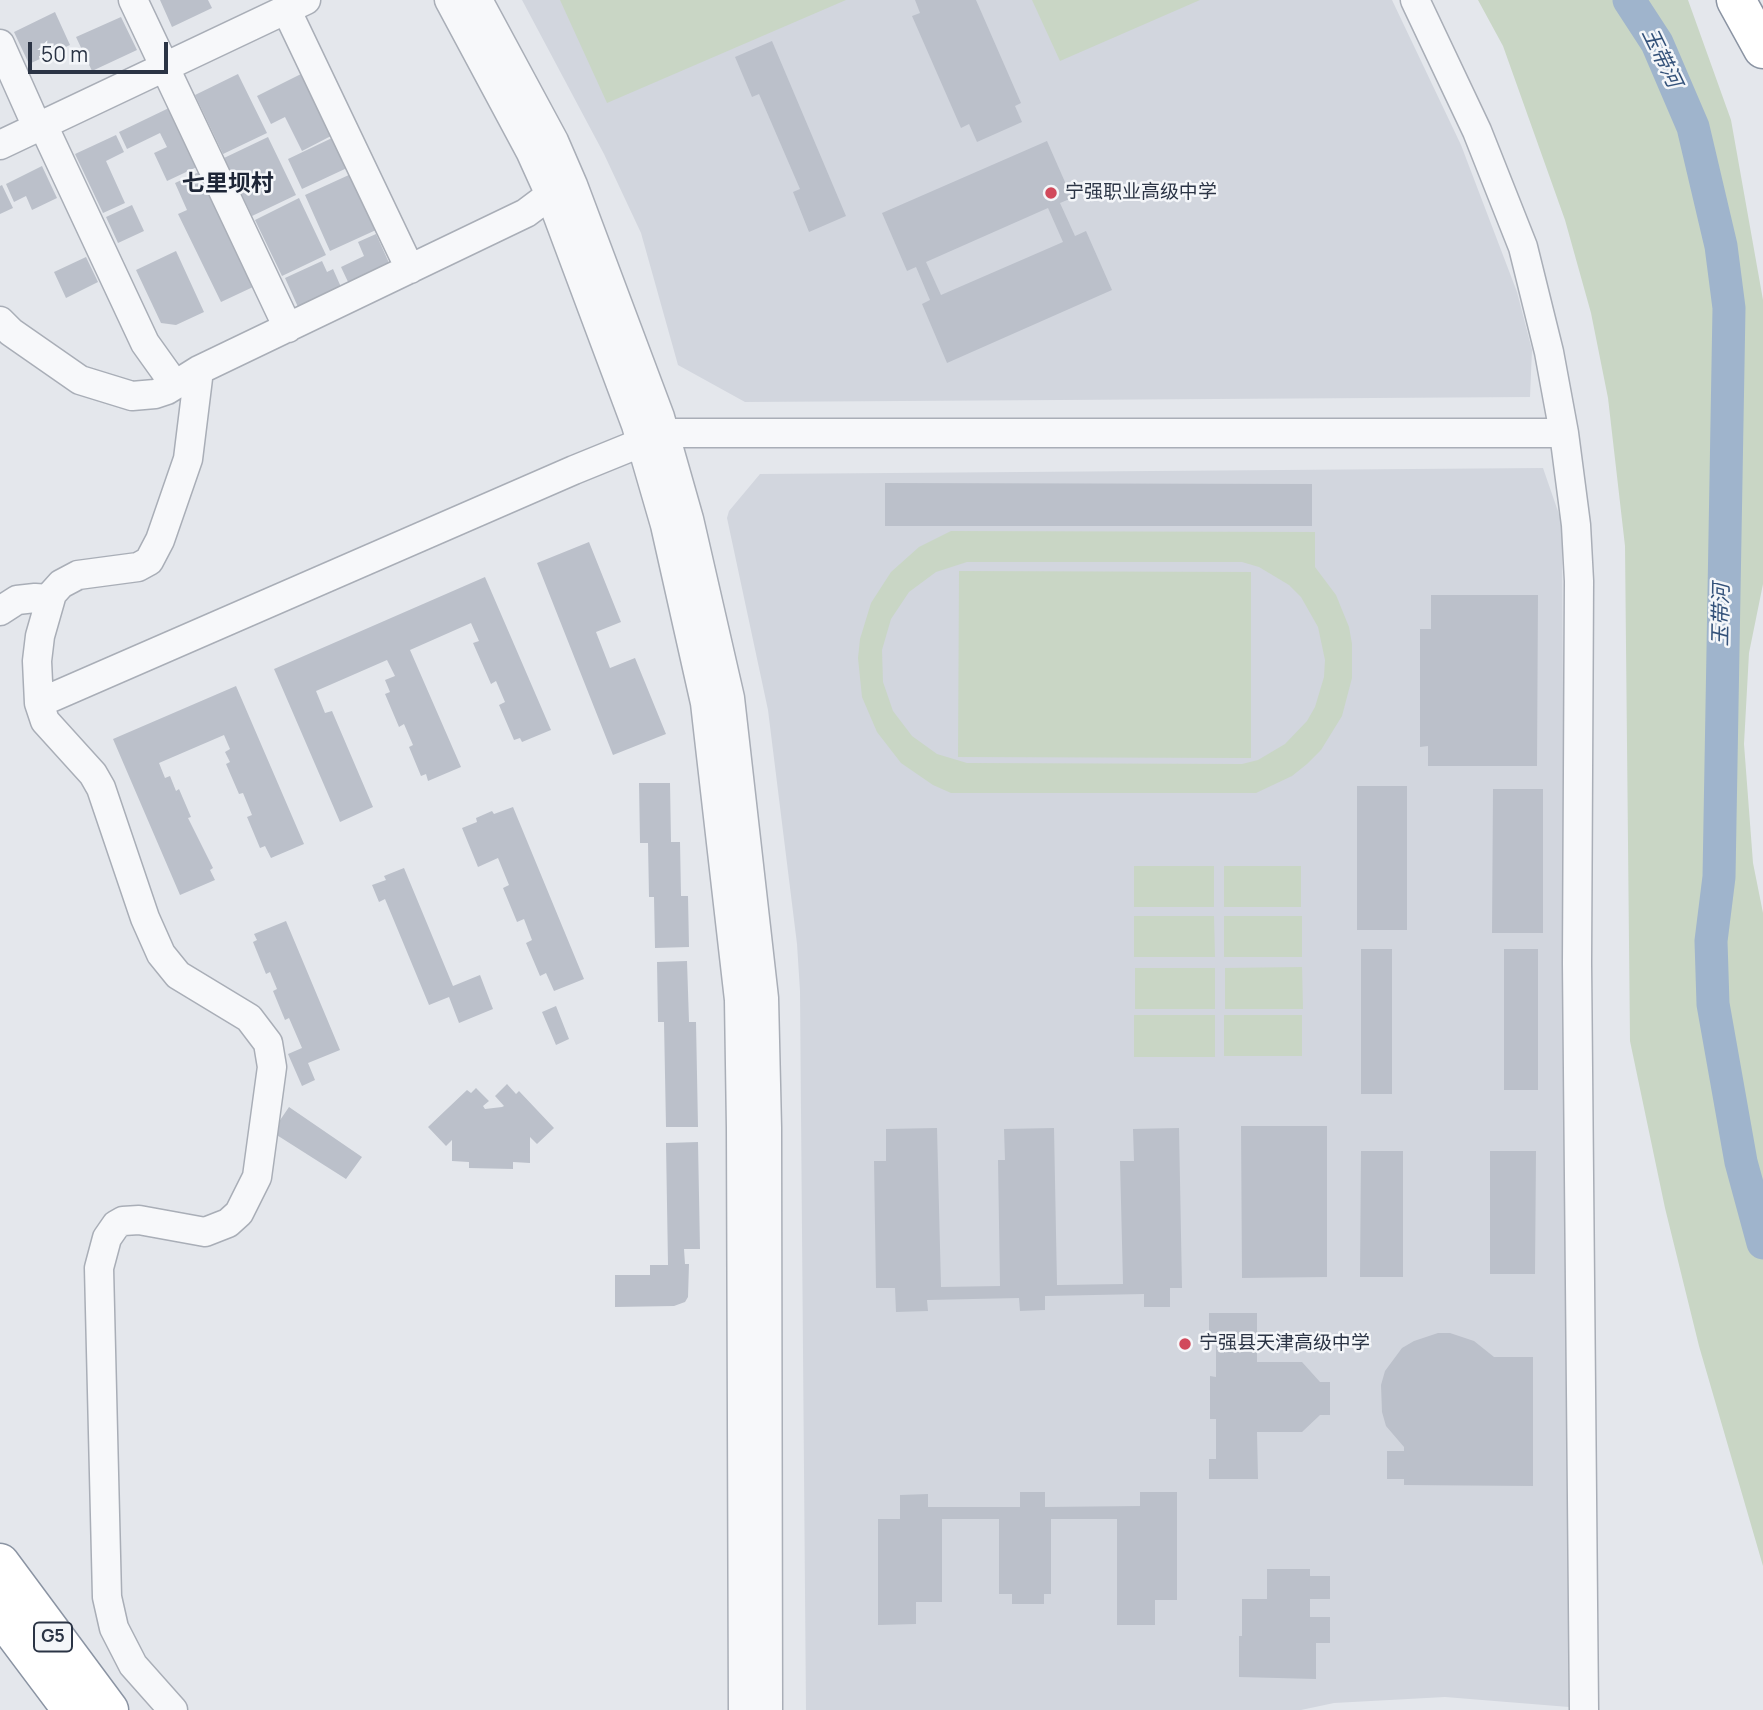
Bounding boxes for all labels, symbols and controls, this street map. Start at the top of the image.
water label: 玉带河 [1636,24,1686,92]
scale bar [32,28,172,72]
text: 50 m [41,40,88,68]
district label: 七里坝村 [182,171,274,199]
place label: 宁强职业高级中学 [1065,182,1217,204]
marker: 宁强职业高级中学 [1043,185,1059,201]
water label: 玉带河 [1709,583,1735,647]
place label: 宁强县天津高级中学 [1199,1333,1370,1355]
marker: 宁强县天津高级中学 [1177,1336,1193,1352]
road number: G5 [34,1622,72,1652]

